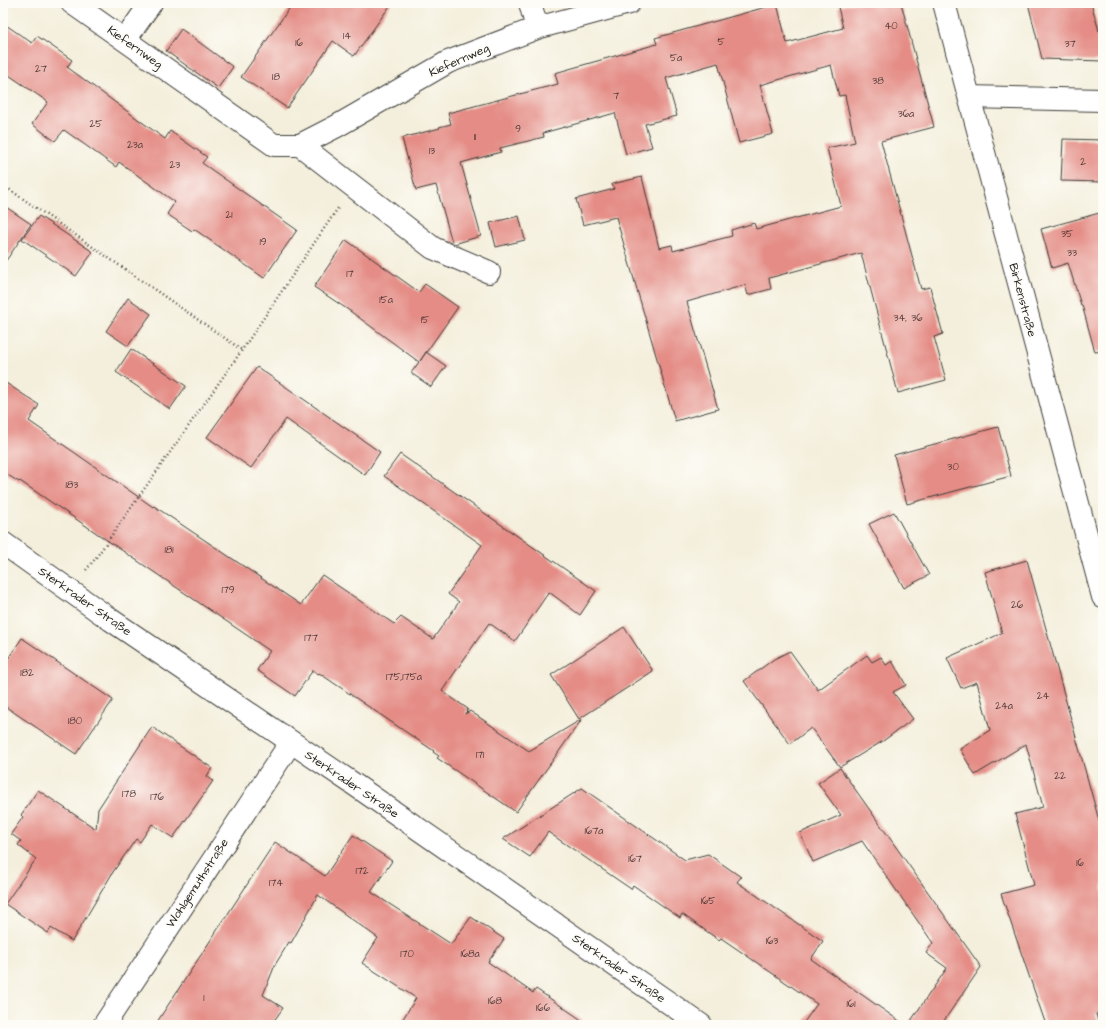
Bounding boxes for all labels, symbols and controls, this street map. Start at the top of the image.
house number: 40 [884,19,898,33]
street label: Kiefernweg [103,22,166,74]
house number: 14 [343,29,351,43]
house number: 5 [717,35,725,49]
house number: 16 [295,36,303,50]
house number: 37 [1064,37,1076,51]
street label: Kiefernweg [426,40,492,82]
house number: 5a [670,51,682,65]
house number: 27 [35,62,47,76]
house number: 18 [272,70,280,84]
house number: 38 [872,74,884,88]
house number: 7 [613,89,619,103]
house number: 36a [898,107,914,121]
house number: 25 [90,117,102,131]
house number: 9 [515,122,521,136]
house number: 11 [474,130,477,144]
house number: 23a [127,138,143,152]
house number: 13 [429,144,435,158]
house number: 2 [1080,155,1086,169]
house number: 23 [170,158,180,172]
house number: 21 [225,208,233,222]
house number: 35 [1061,227,1073,241]
house number: 19 [260,235,267,249]
house number: 33 [1067,246,1077,260]
street label: Birkenstraße [1005,261,1041,339]
house number: 17 [346,267,354,281]
house number: 15a [379,293,393,307]
house number: 34, 36 [893,311,923,325]
house number: 15 [421,313,429,327]
house number: 30 [947,460,959,474]
house number: 183 [66,478,78,492]
house number: 181 [164,543,174,557]
street label: Sterkrader Straße [35,563,135,640]
house number: 179 [221,583,235,597]
house number: 26 [1011,598,1024,612]
house number: 177 [304,631,318,645]
house number: 182 [20,666,34,680]
house number: 175,175a [386,670,422,684]
house number: 24 [1037,689,1049,703]
house number: 24a [995,699,1013,713]
house number: 180 [68,714,82,728]
street label: Sterkrader Straße [301,747,403,823]
house number: 171 [476,748,485,762]
house number: 22 [1054,769,1066,783]
house number: 178 [122,787,136,801]
house number: 176 [150,790,165,804]
house number: 167a [585,824,603,838]
street label: Wohlgemuthstraße [162,835,234,932]
house number: 167 [628,852,642,866]
house number: 16 [1076,856,1084,870]
house number: 172 [355,864,369,878]
house number: 174 [269,876,283,890]
house number: 165 [701,894,715,908]
street label: Sterkrader Straße [569,930,669,1007]
house number: 163 [766,934,778,948]
house number: 170 [400,947,414,961]
house number: 168a [460,947,480,961]
house number: 1 [203,991,205,1005]
house number: 168 [488,994,503,1008]
house number: 161 [847,997,856,1011]
house number: 166 [536,1001,551,1015]

